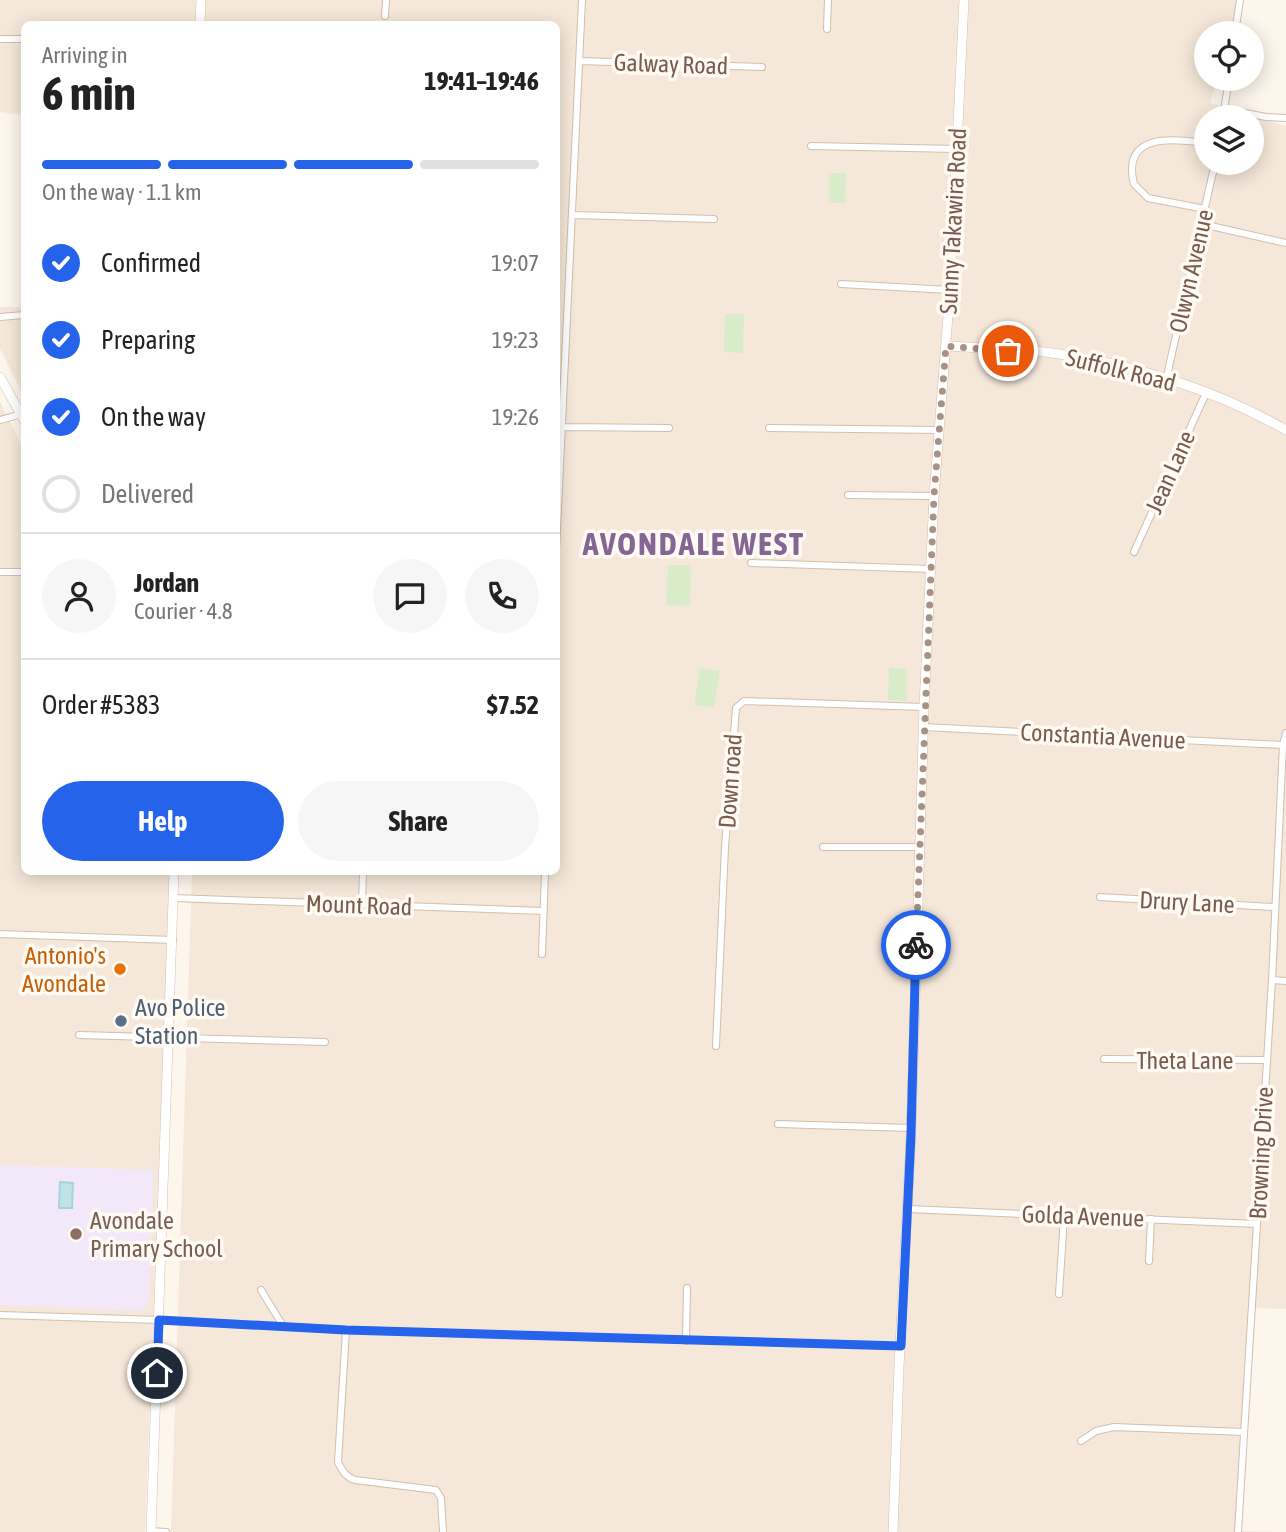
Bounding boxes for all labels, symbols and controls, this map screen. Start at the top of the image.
map controls [1194,21,1264,175]
button: locate [1194,21,1264,91]
text: Arriving in [42,42,128,68]
street label: Galway Road [613,49,729,79]
text: 19:41–19:46 [424,66,539,96]
text: 6 min [42,67,136,120]
button: layers [1194,105,1264,175]
street label: Sunny Takawira Road [935,127,971,315]
text: On the way · 1.1 km [42,179,202,205]
street label: Olwyn Avenue [1164,207,1218,335]
icon: check [42,244,80,282]
text: Confirmed [101,248,201,278]
text: 19:07 [491,250,539,276]
icon: check [42,321,80,359]
pin [978,321,1038,381]
text: Preparing [101,325,195,355]
text: 19:23 [492,327,539,353]
icon: bag [989,332,1027,370]
street label: Suffolk Road [1063,343,1179,397]
icon: check [42,398,80,436]
text: On the way [101,402,206,432]
text: 19:26 [492,404,539,430]
street label: Jean Lane [1140,426,1200,518]
text: Delivered [101,479,194,509]
district label: AVONDALE WEST [582,525,805,562]
button: person [42,559,116,633]
button: chat [373,559,447,633]
button: phone [465,559,539,633]
text: Jordan [134,568,199,598]
text: Courier · 4.8 [134,598,233,624]
text: Order #5383 [42,690,161,720]
text: $7.52 [487,690,539,720]
street label: Constantia Avenue [1020,718,1186,754]
street label: Down road [713,733,747,829]
button: Help [42,781,284,861]
button: Share [298,781,539,861]
street label: Drury Lane [1139,886,1235,918]
street label: Mount Road [305,890,413,920]
courier [881,910,951,980]
icon: bike [897,926,935,964]
place label: Antonio's Avondale [22,942,106,997]
marker: Antonio's Avondale [112,961,128,977]
place label: Avo Police Station [135,994,225,1049]
marker: Avo Police Station [113,1013,129,1029]
street label: Theta Lane [1137,1047,1233,1074]
street label: Browning Drive [1244,1086,1278,1220]
street label: Golda Avenue [1021,1200,1145,1232]
place label: Avondale Primary School [90,1207,223,1262]
marker: Avondale Primary School [68,1226,84,1242]
pin [127,1343,187,1403]
icon: home [138,1354,176,1392]

